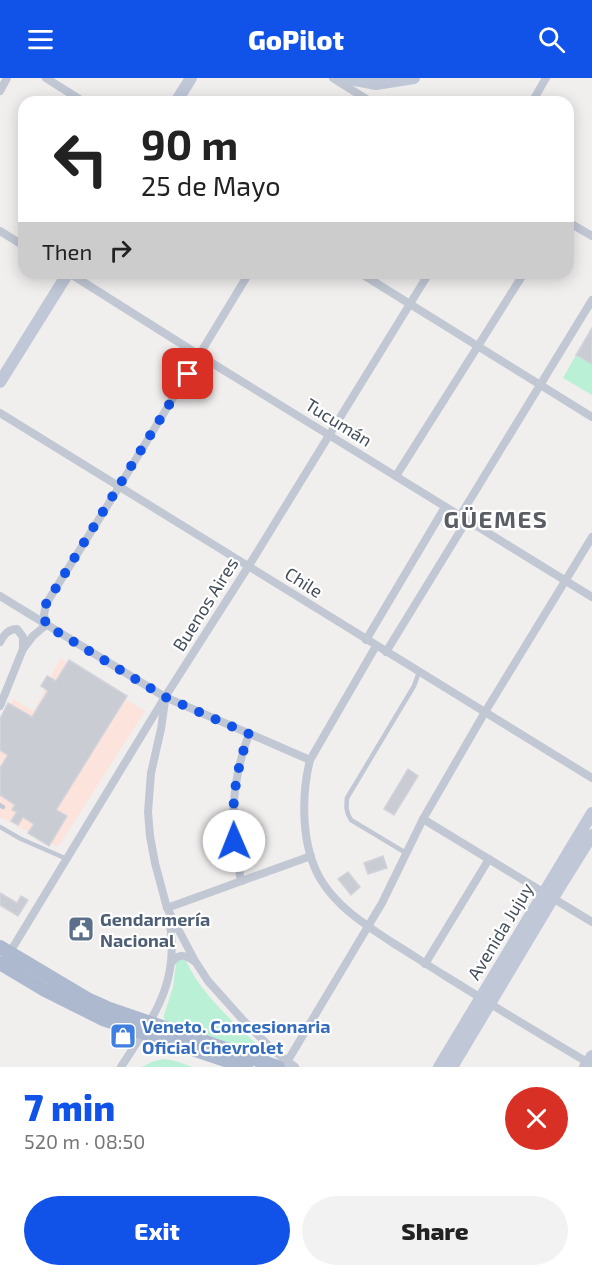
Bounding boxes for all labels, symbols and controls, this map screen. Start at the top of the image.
icon: menu [24,23,57,56]
text: GoPilot [248,23,344,55]
icon: search [535,23,568,56]
text: 90 m [141,118,238,168]
icon: left [42,120,120,198]
text: 25 de Mayo [141,169,281,201]
icon: right [104,234,137,267]
text: Then [42,238,92,264]
pin [162,348,213,399]
icon: arrive [171,357,204,390]
street label: Tucumán [302,393,376,451]
district label: GÜEMES [444,504,548,533]
street label: Buenos Aires [168,553,242,655]
street label: Chile [281,562,327,602]
position arrow [202,809,266,873]
street label: Avenida Jujuy [462,878,538,984]
place label: Gendarmería Nacional [100,908,210,951]
public building icon: Gendarmería Nacional [66,914,96,944]
place label: Veneto. Concesionaria Oficial Chevrolet [142,1015,331,1058]
shop icon: Veneto. Concesionaria Oficial Chevrolet [108,1021,138,1051]
text: 7 min [24,1085,115,1128]
button: close [505,1087,568,1150]
text: 520 m · 08:50 [24,1129,145,1153]
button: Exit [24,1196,290,1265]
button: Share [302,1196,568,1265]

